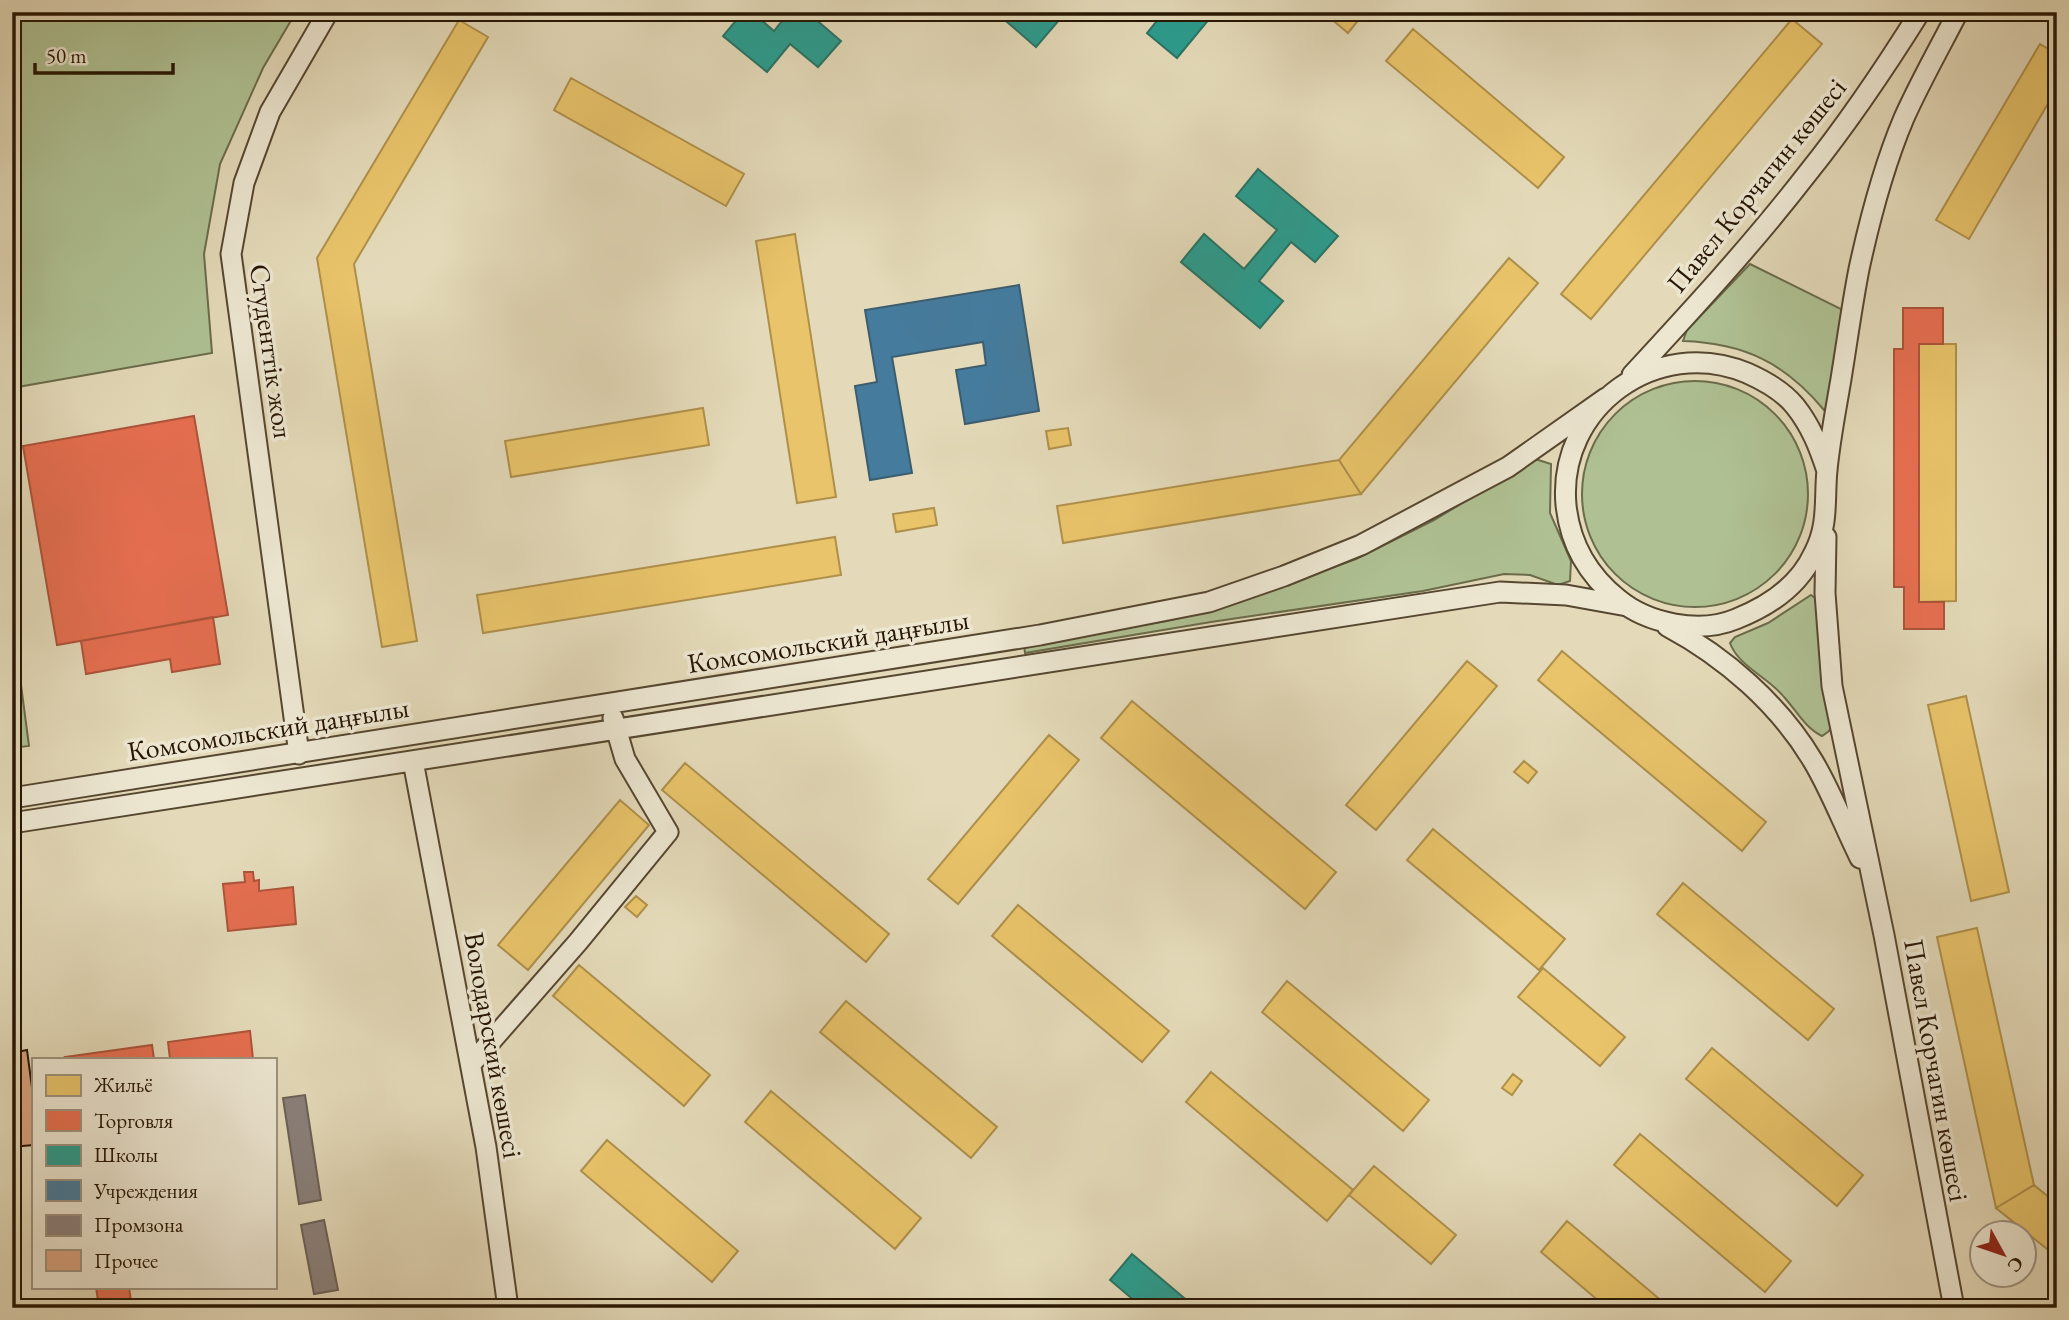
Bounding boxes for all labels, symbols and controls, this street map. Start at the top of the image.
scale bar [35,32,173,76]
text: 50 m [46,42,87,69]
street label: Павел Корчагин көшесі [1658,70,1854,300]
street label: Студенттік жол [242,262,302,440]
street label: Комсомольский даңғылы [685,601,971,681]
street label: Комсомольский даңғылы [125,689,411,769]
street label: Володарский көшесі [456,929,532,1161]
street label: Павел Корчагин көшесі [1896,936,1978,1204]
legend [32,1058,276,1288]
text: Жильё [93,1071,153,1098]
text: Торговля [94,1107,173,1134]
text: Школы [94,1141,158,1168]
text: Учреждения [93,1177,198,1204]
text: Промзона [94,1211,184,1238]
north arrow [1968,1218,2038,1288]
text: Прочее [94,1247,158,1274]
text: С [2002,1251,2030,1278]

